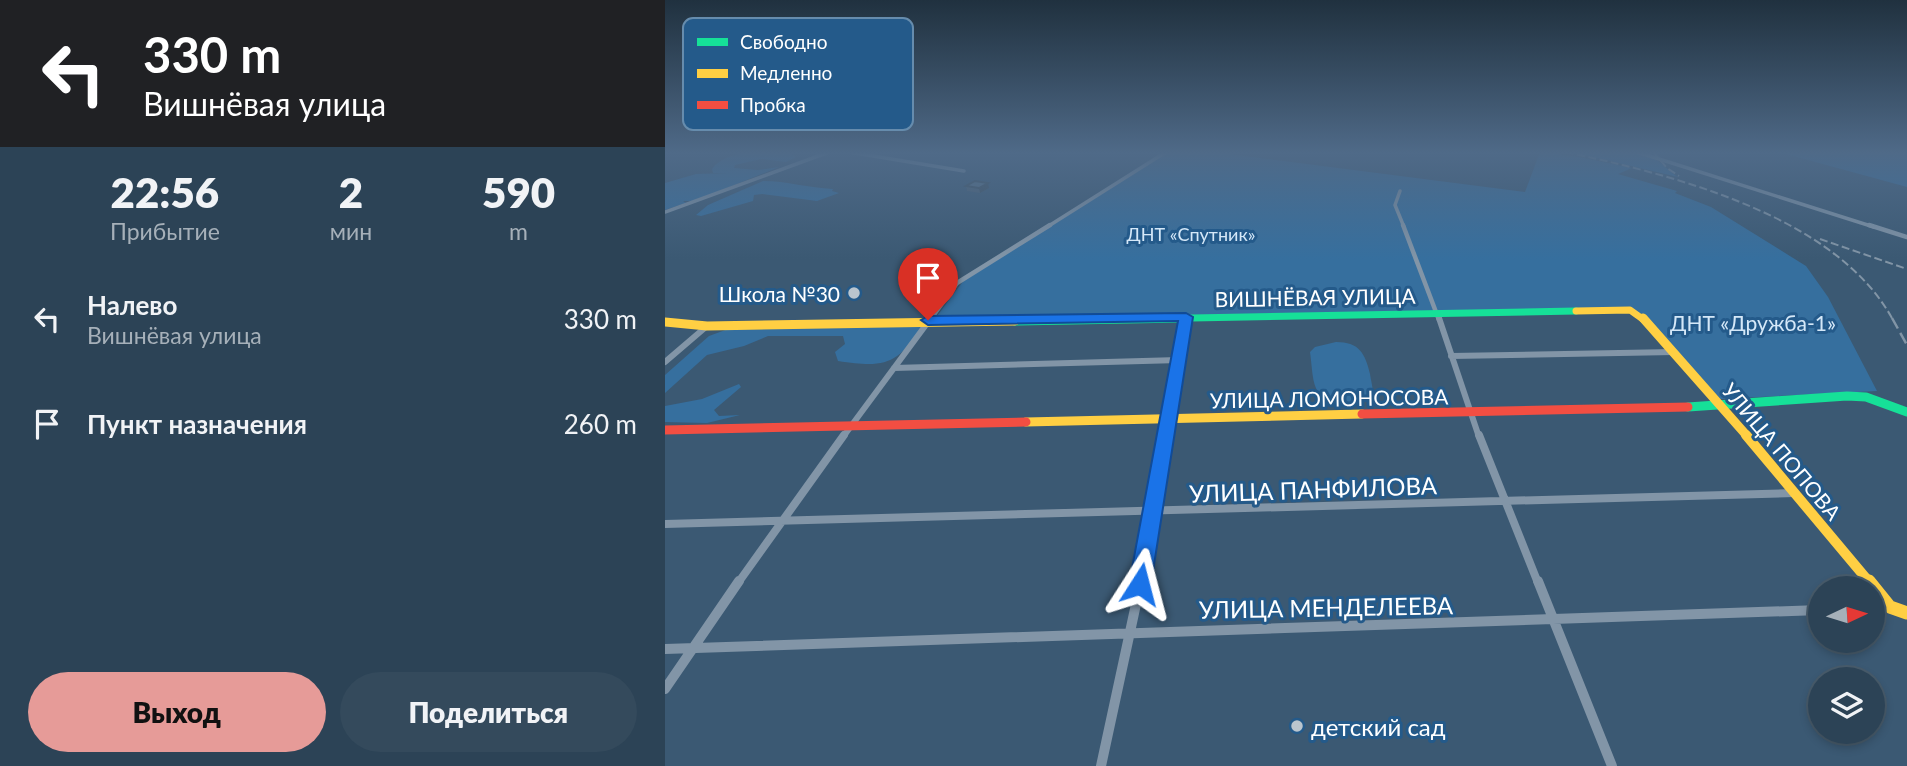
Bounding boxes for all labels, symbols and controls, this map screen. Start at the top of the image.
legend [683,18,913,130]
text: 330 m [143,25,281,83]
icon: left [28,28,119,119]
text: Свободно [740,30,828,53]
text: Медленно [740,61,832,84]
text: Вишнёвая улица [143,84,386,123]
text: Пробка [740,93,806,116]
text: 22:56 [111,167,219,217]
text: 2 [339,167,363,217]
text: 590 [482,167,555,217]
text: Прибытие [110,217,220,245]
text: мин [330,217,372,245]
text: m [509,217,528,245]
park label: ДНТ «Спутник» [1127,223,1255,245]
pin [898,248,958,320]
icon: arrive [909,259,947,297]
place label: Школа №30 [719,281,840,306]
street label: ВИШНЁВАЯ УЛИЦА [1214,283,1417,311]
marker: Школа №30 [846,285,862,301]
text: Налево [87,289,177,321]
icon: left [28,300,66,338]
text: 330 m [564,303,637,335]
park label: ДНТ «Дружба-1» [1670,310,1836,335]
text: Вишнёвая улица [87,321,262,349]
street label: УЛИЦА ПОПОВА [1717,377,1847,525]
street label: УЛИЦА ЛОМОНОСОВА [1210,383,1449,413]
icon: arrive [28,405,66,443]
text: Пункт назначения [87,408,307,440]
text: 260 m [564,408,637,440]
street label: УЛИЦА ПАНФИЛОВА [1189,470,1438,508]
position arrow [1103,547,1177,621]
north arrow [1808,576,1885,653]
map controls [1808,576,1885,744]
street label: УЛИЦА МЕНДЕЛЕЕВА [1199,590,1454,624]
button: layers [1808,667,1885,744]
button: Выход [28,672,326,752]
button: Поделиться [340,672,637,752]
place label: детский сад [1311,712,1446,741]
marker: детский сад [1289,718,1305,734]

